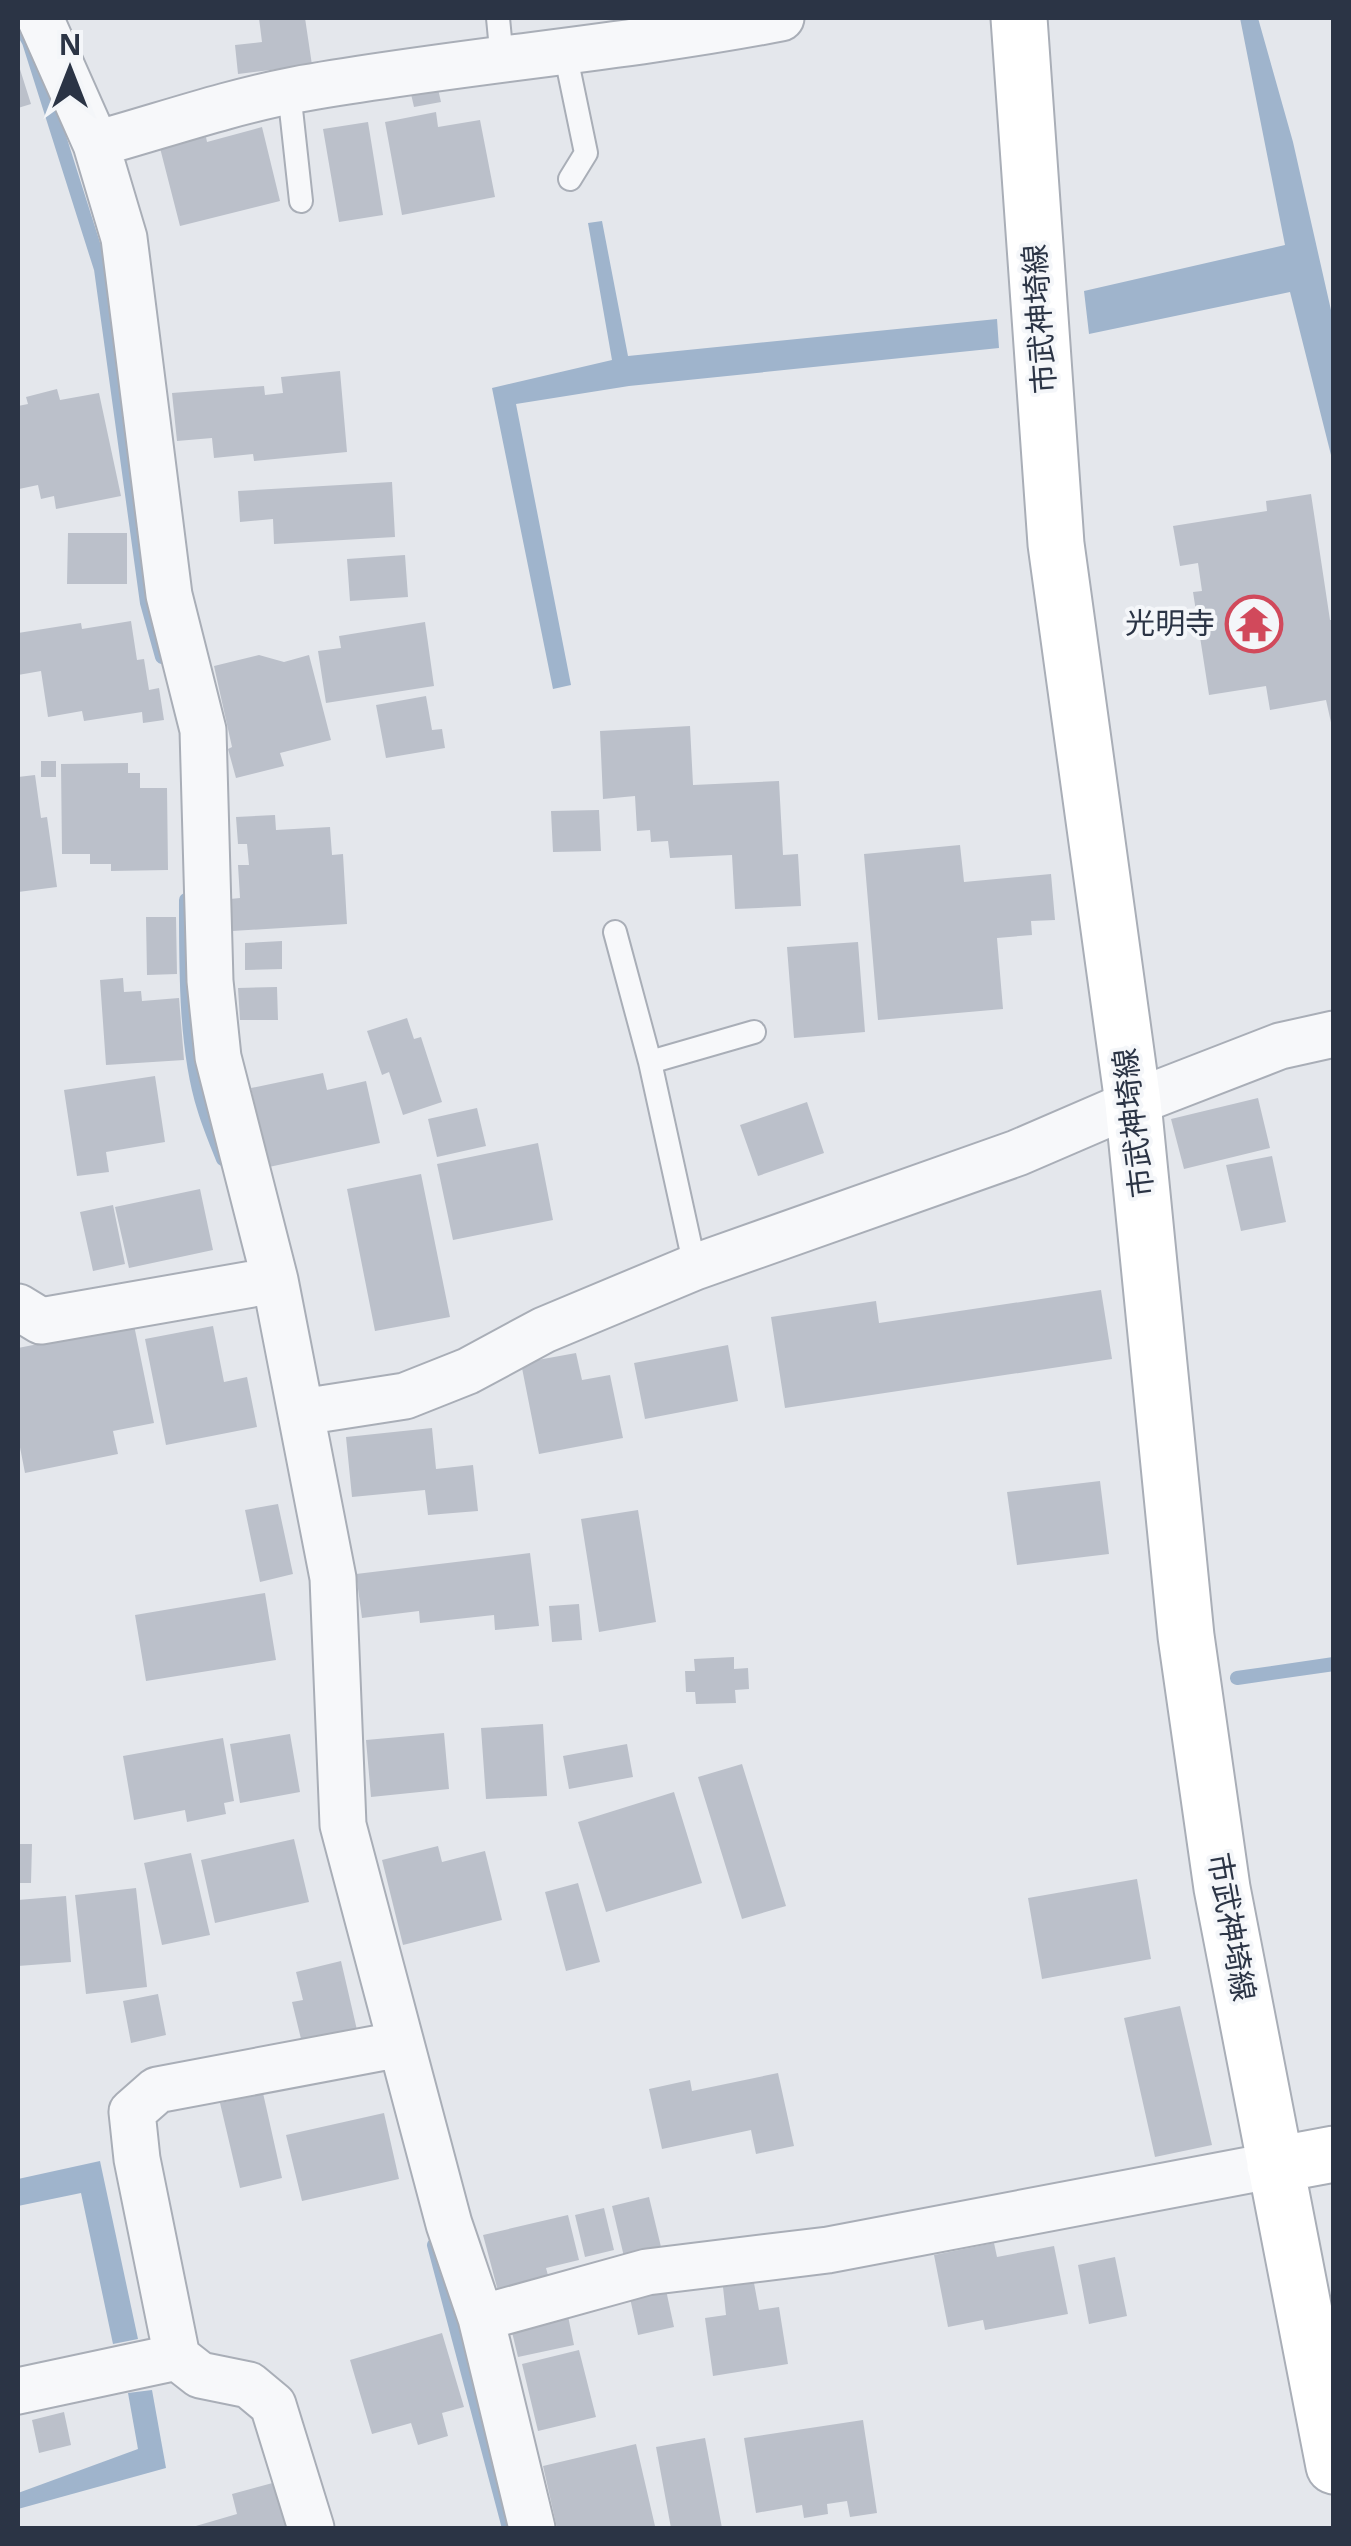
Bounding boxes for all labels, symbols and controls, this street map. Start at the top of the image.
north arrow [20,20,120,120]
text: N [59,25,81,63]
street label: 市武神埼線 [1013,243,1064,395]
temple icon: 光明寺 [1224,594,1284,654]
place label: 光明寺 [1125,602,1215,643]
street label: 市武神埼線 [1103,1046,1162,1200]
street label: 市武神埼線 [1199,1849,1266,2004]

